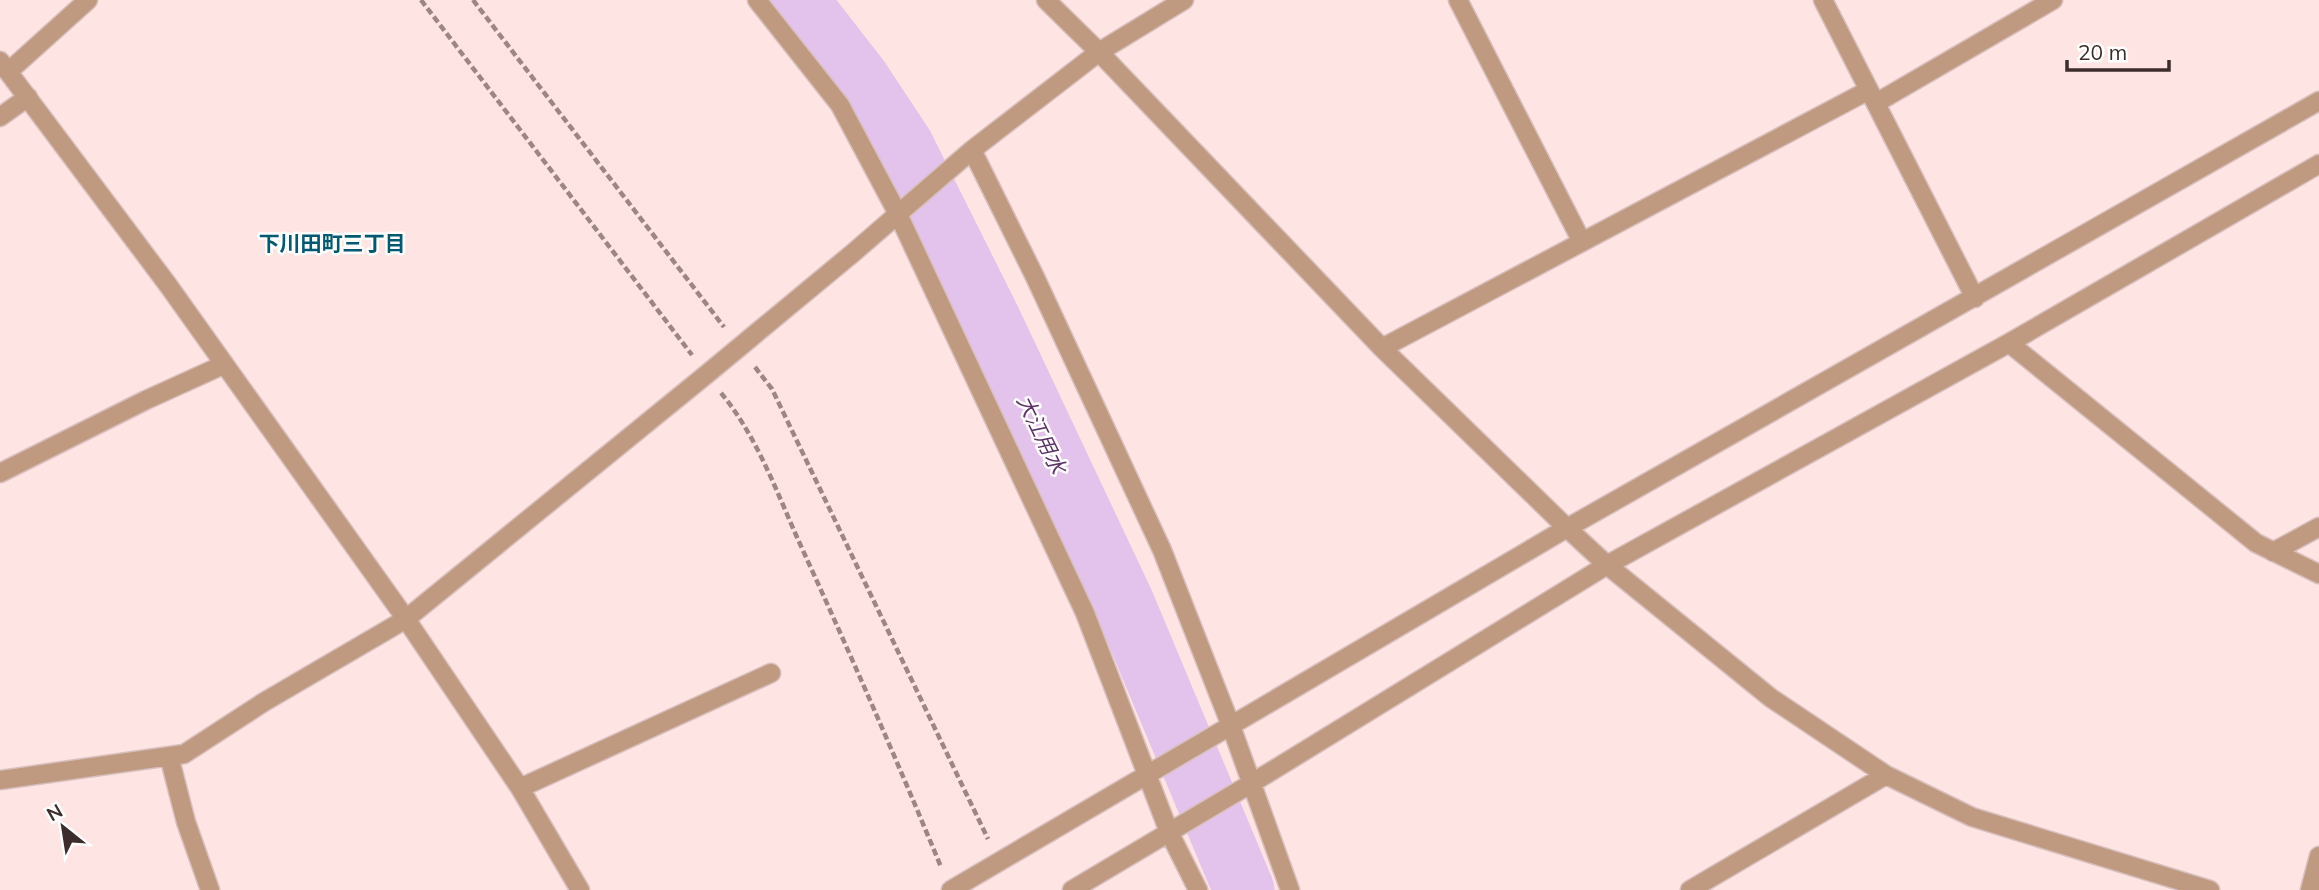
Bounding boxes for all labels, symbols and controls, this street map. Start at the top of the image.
scale bar [2067,28,2168,72]
text: 20 m [2078,39,2127,65]
district label: 下川田町三丁目 [259,230,406,256]
water label: 大江用水 [1012,391,1073,479]
north arrow [28,792,98,862]
text: N [42,798,67,826]

